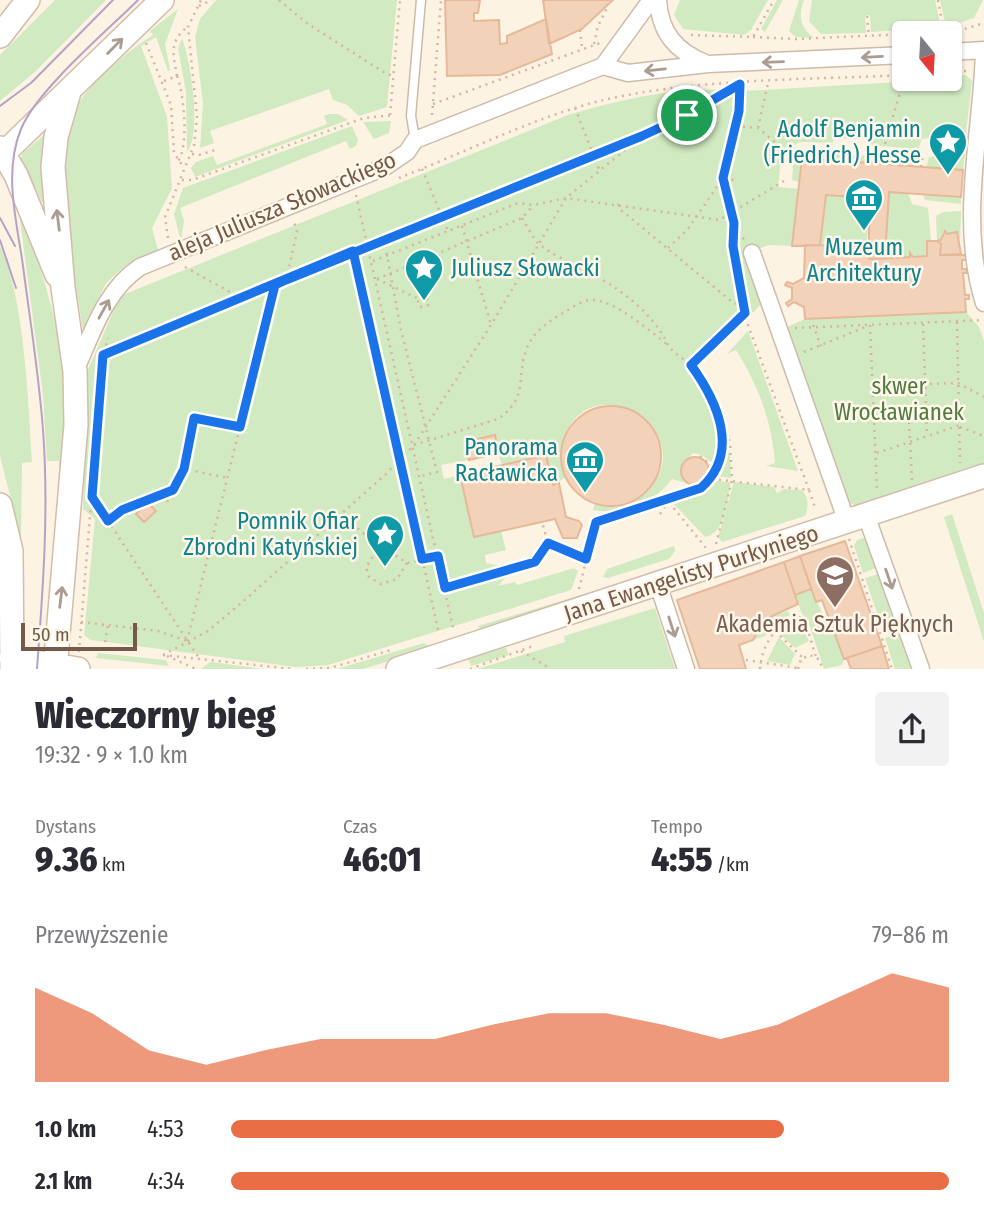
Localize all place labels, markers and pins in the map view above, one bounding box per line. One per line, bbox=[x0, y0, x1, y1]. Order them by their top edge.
pin bbox=[657, 85, 717, 145]
place label: Adolf Benjamin (Friedrich) Hesse bbox=[763, 115, 921, 169]
place icon: Adolf Benjamin (Friedrich) Hesse bbox=[927, 121, 969, 176]
museum icon: Muzeum Architektury bbox=[843, 177, 885, 232]
place label: Muzeum Architektury bbox=[807, 233, 922, 287]
place icon: Juliusz Słowacki bbox=[403, 247, 445, 302]
place label: Juliusz Słowacki bbox=[451, 254, 600, 282]
place label: Panorama Racławicka bbox=[455, 433, 558, 487]
museum icon: Panorama Racławicka bbox=[564, 439, 606, 494]
place label: Pomnik Ofiar Zbrodni Katyńskiej bbox=[183, 507, 358, 561]
place icon: Pomnik Ofiar Zbrodni Katyńskiej bbox=[364, 513, 406, 568]
school or university icon: Akademia Sztuk Pięknych bbox=[814, 554, 856, 609]
place label: Akademia Sztuk Pięknych bbox=[716, 610, 954, 638]

